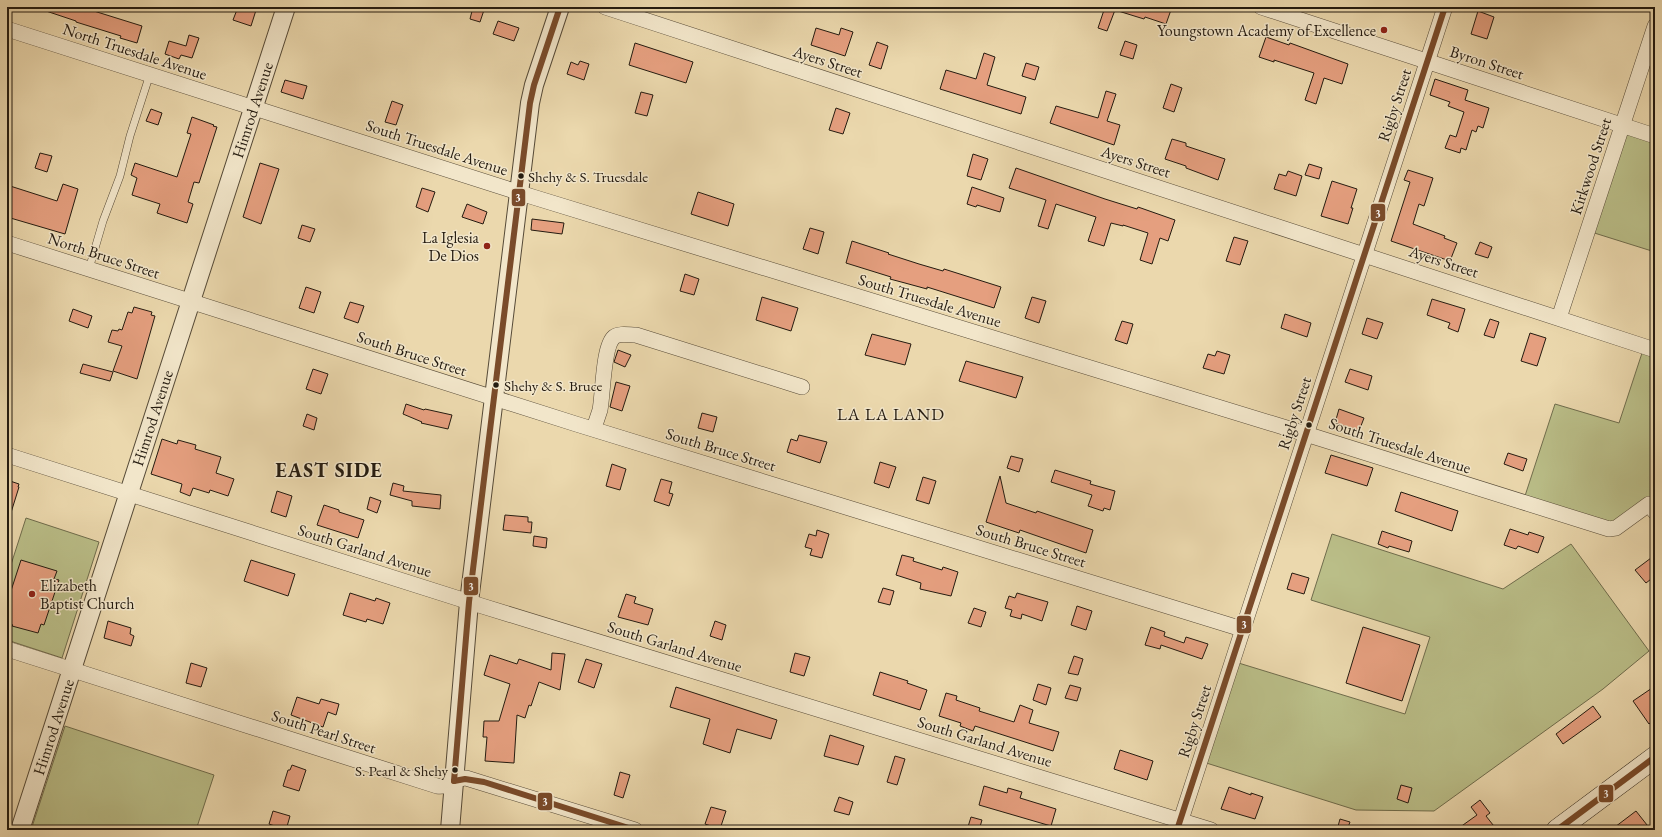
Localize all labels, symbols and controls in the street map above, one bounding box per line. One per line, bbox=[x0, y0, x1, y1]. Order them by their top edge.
street label: North Truesdale Avenue bbox=[60, 18, 210, 85]
place label: Youngstown Academy of Excellence bbox=[1157, 20, 1376, 41]
marker: Youngstown Academy of Excellence bbox=[1379, 25, 1389, 35]
street label: Ayers Street bbox=[790, 40, 865, 83]
street label: Byron Street bbox=[1447, 41, 1526, 84]
street label: Himrod Avenue bbox=[227, 59, 278, 161]
street label: Rigby Street bbox=[1373, 66, 1416, 144]
street label: South Truesdale Avenue bbox=[363, 115, 511, 180]
street label: Kirkwood Street bbox=[1565, 115, 1616, 217]
street label: Ayers Street bbox=[1098, 140, 1173, 183]
place label: Shehy & S. Truesdale bbox=[528, 167, 648, 186]
marker: Shehy & S. Truesdale bbox=[516, 171, 526, 181]
line badge: 3 bbox=[511, 188, 526, 207]
text: 3 bbox=[515, 190, 521, 204]
line badge: 3 bbox=[1370, 203, 1386, 222]
text: 3 bbox=[1375, 206, 1381, 220]
place label: La Iglesia De Dios bbox=[422, 227, 480, 266]
street label: North Bruce Street bbox=[45, 228, 162, 283]
street label: Ayers Street bbox=[1406, 240, 1481, 283]
marker: La Iglesia De Dios bbox=[482, 241, 492, 251]
street label: South Truesdale Avenue bbox=[856, 269, 1004, 332]
street label: South Bruce Street bbox=[354, 326, 469, 381]
street label: Himrod Avenue bbox=[127, 367, 178, 469]
street label: Rigby Street bbox=[1273, 374, 1316, 452]
place label: Shehy & S. Bruce bbox=[504, 376, 603, 395]
marker: Shehy & S. Bruce bbox=[491, 380, 501, 390]
district label: LA LA LAND bbox=[837, 403, 945, 425]
street label: South Truesdale Avenue bbox=[1326, 413, 1474, 478]
unlabelled marker bbox=[1304, 420, 1314, 430]
street label: South Bruce Street bbox=[663, 423, 779, 476]
district label: EAST SIDE bbox=[275, 457, 383, 483]
street label: South Garland Avenue bbox=[295, 519, 434, 582]
street label: South Bruce Street bbox=[973, 519, 1089, 572]
place label: Elizabeth Baptist Church bbox=[40, 575, 135, 614]
line badge: 3 bbox=[463, 576, 479, 596]
text: 3 bbox=[468, 579, 474, 593]
marker: Elizabeth Baptist Church bbox=[27, 589, 37, 599]
line badge: 3 bbox=[1236, 615, 1252, 634]
street label: South Garland Avenue bbox=[605, 616, 745, 677]
text: 3 bbox=[1241, 617, 1247, 631]
street label: Himrod Avenue bbox=[28, 676, 79, 778]
street label: Rigby Street bbox=[1173, 682, 1216, 760]
street label: South Pearl Street bbox=[269, 705, 379, 758]
street label: South Garland Avenue bbox=[915, 711, 1055, 772]
place label: S. Pearl & Shehy bbox=[355, 761, 448, 780]
marker: S. Pearl & Shehy bbox=[450, 765, 460, 775]
line badge: 3 bbox=[1598, 784, 1614, 803]
text: 3 bbox=[1603, 786, 1609, 800]
line badge: 3 bbox=[537, 792, 553, 811]
text: 3 bbox=[542, 794, 548, 808]

